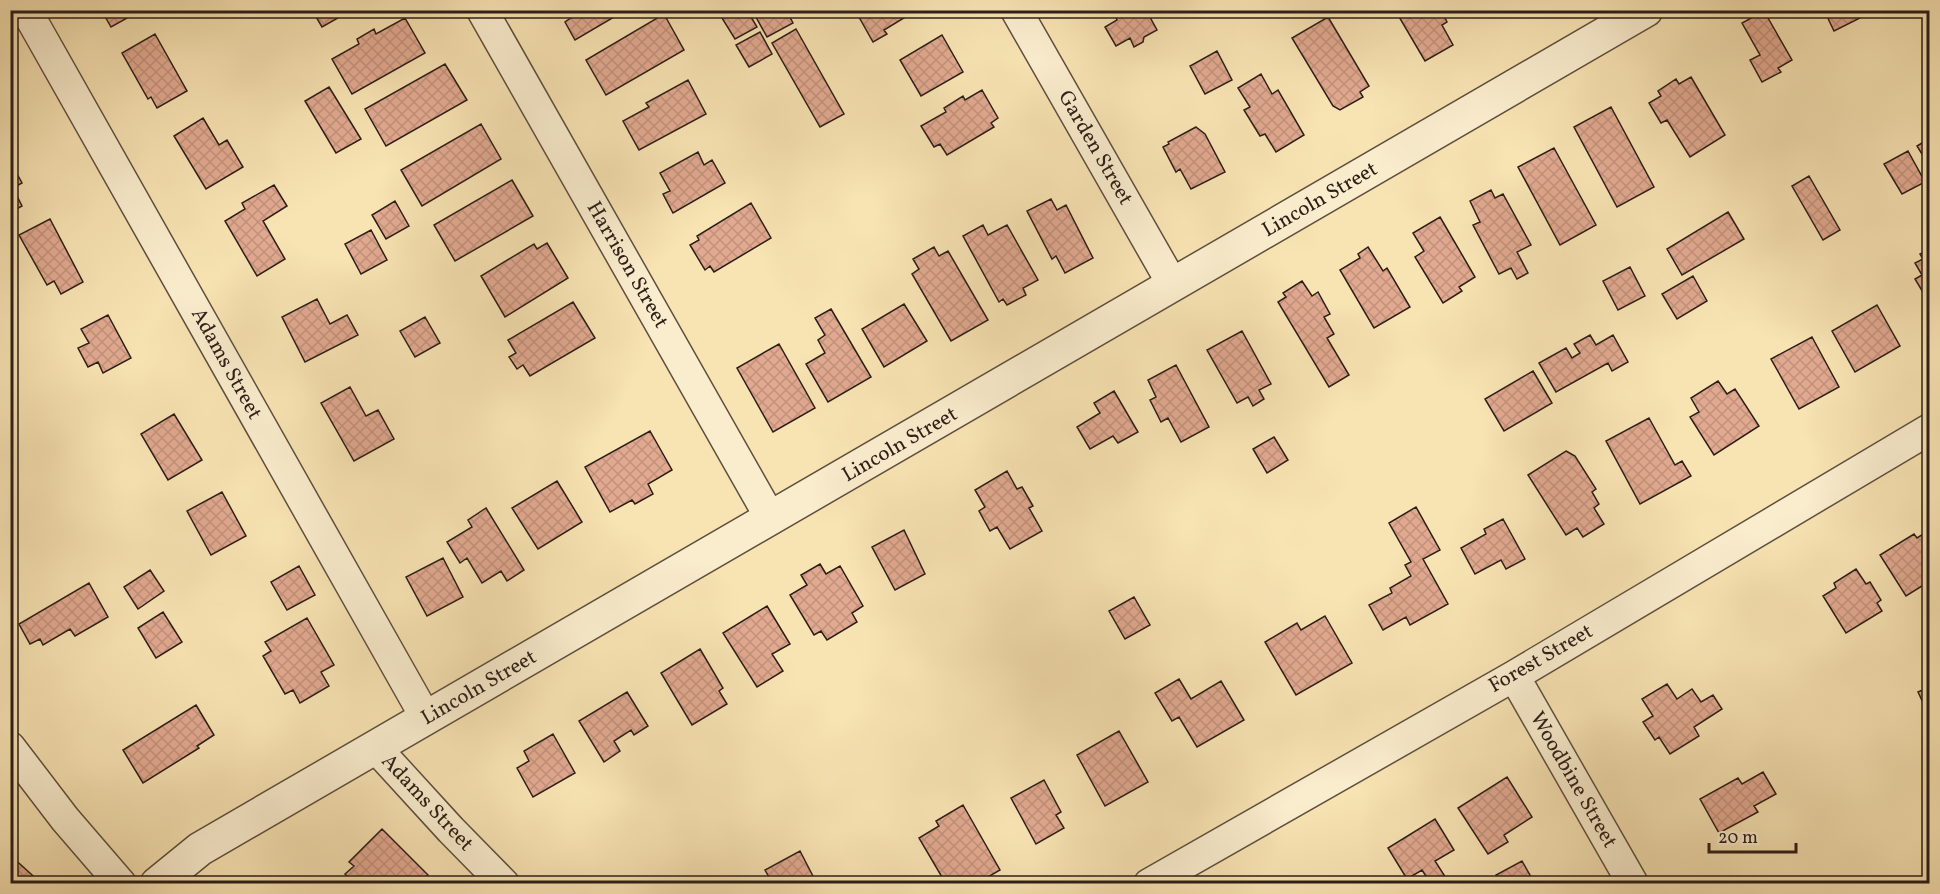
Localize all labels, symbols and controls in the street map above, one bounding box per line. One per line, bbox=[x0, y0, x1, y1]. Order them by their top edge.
street label: Garden Street bbox=[1050, 85, 1140, 211]
street label: Lincoln Street bbox=[1257, 155, 1383, 245]
street label: Harrison Street bbox=[579, 196, 675, 334]
street label: Adams Street bbox=[183, 303, 269, 425]
street label: Lincoln Street bbox=[837, 400, 963, 490]
street label: Forest Street bbox=[1483, 617, 1599, 701]
street label: Lincoln Street bbox=[416, 643, 542, 733]
street label: Woodbine Street bbox=[1522, 706, 1624, 854]
street label: Adams Street bbox=[374, 748, 480, 858]
scale bar bbox=[1709, 816, 1796, 854]
text: 20 m bbox=[1718, 826, 1758, 851]

